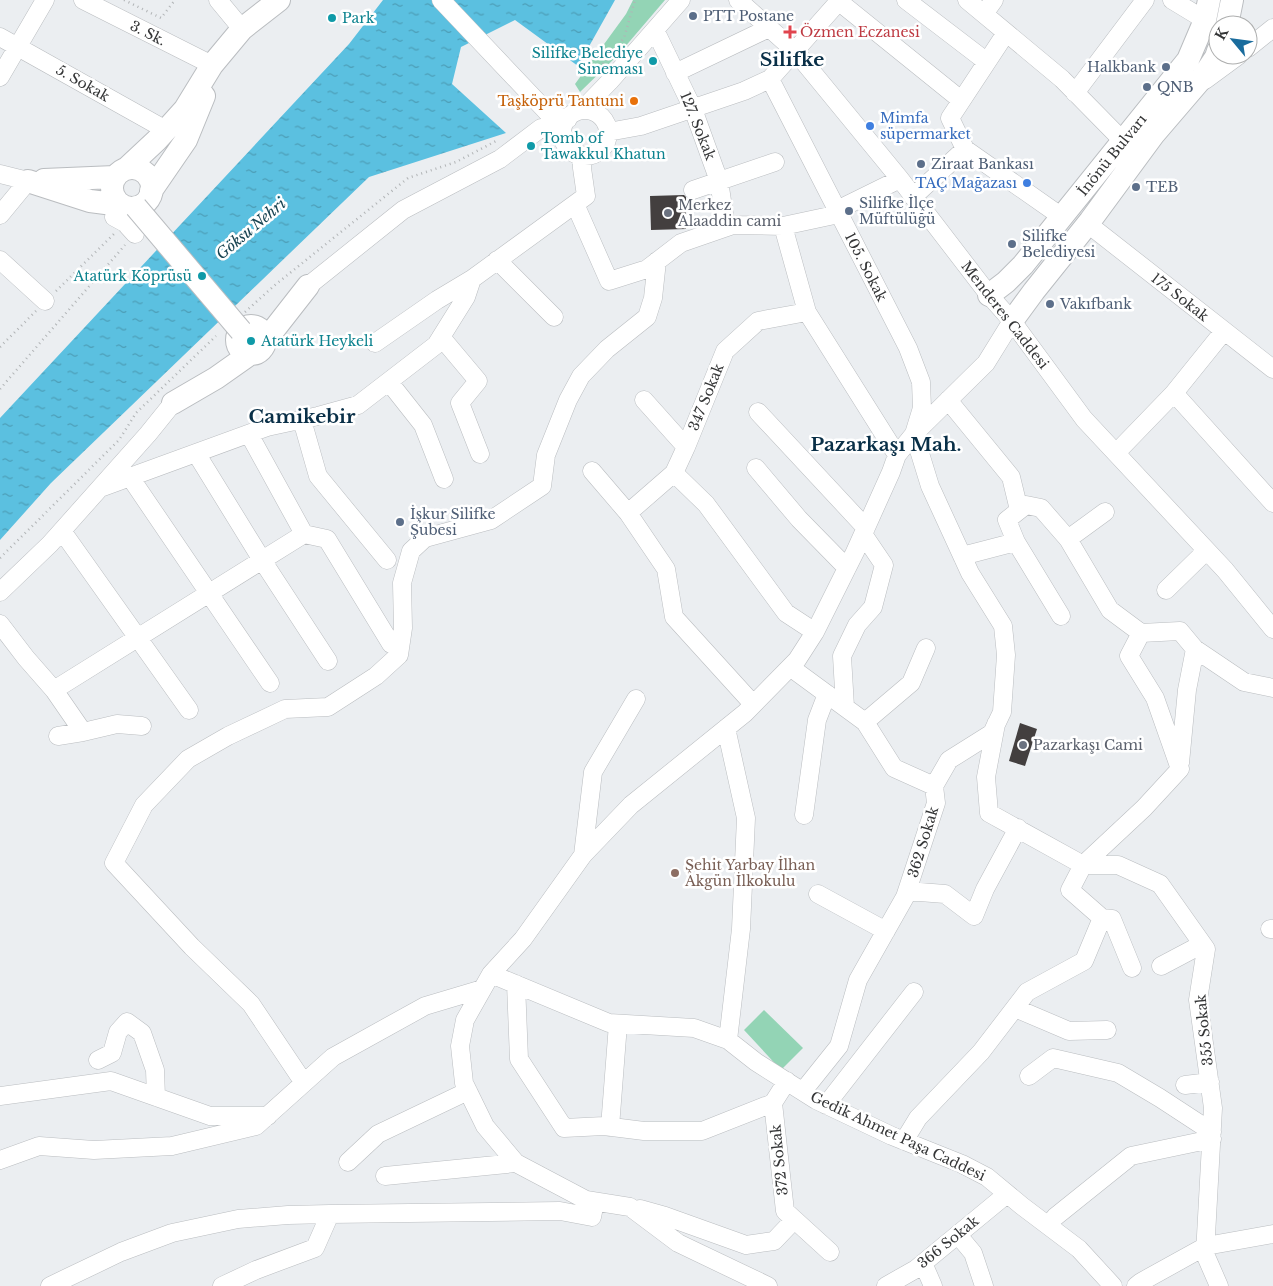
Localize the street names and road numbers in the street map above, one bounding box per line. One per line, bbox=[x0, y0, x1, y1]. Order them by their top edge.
street label: 3. Sk. bbox=[127, 16, 169, 50]
street label: 5. Sokak bbox=[53, 61, 113, 106]
street label: 127. Sokak bbox=[676, 89, 720, 163]
street label: İnönü Bulvarı bbox=[1074, 110, 1151, 199]
street label: 105. Sokak bbox=[841, 230, 891, 305]
street label: Menderes Caddesi bbox=[957, 257, 1053, 373]
street label: 175 Sokak bbox=[1148, 269, 1213, 325]
street label: 347 Sokak bbox=[684, 360, 728, 433]
street label: 362 Sokak bbox=[904, 804, 942, 880]
street label: 355 Sokak bbox=[1191, 993, 1217, 1067]
street label: Gedik Ahmet Paşa Caddesi bbox=[807, 1087, 989, 1185]
street label: 372 Sokak bbox=[766, 1123, 792, 1196]
street label: 366 Sokak bbox=[914, 1212, 983, 1272]

